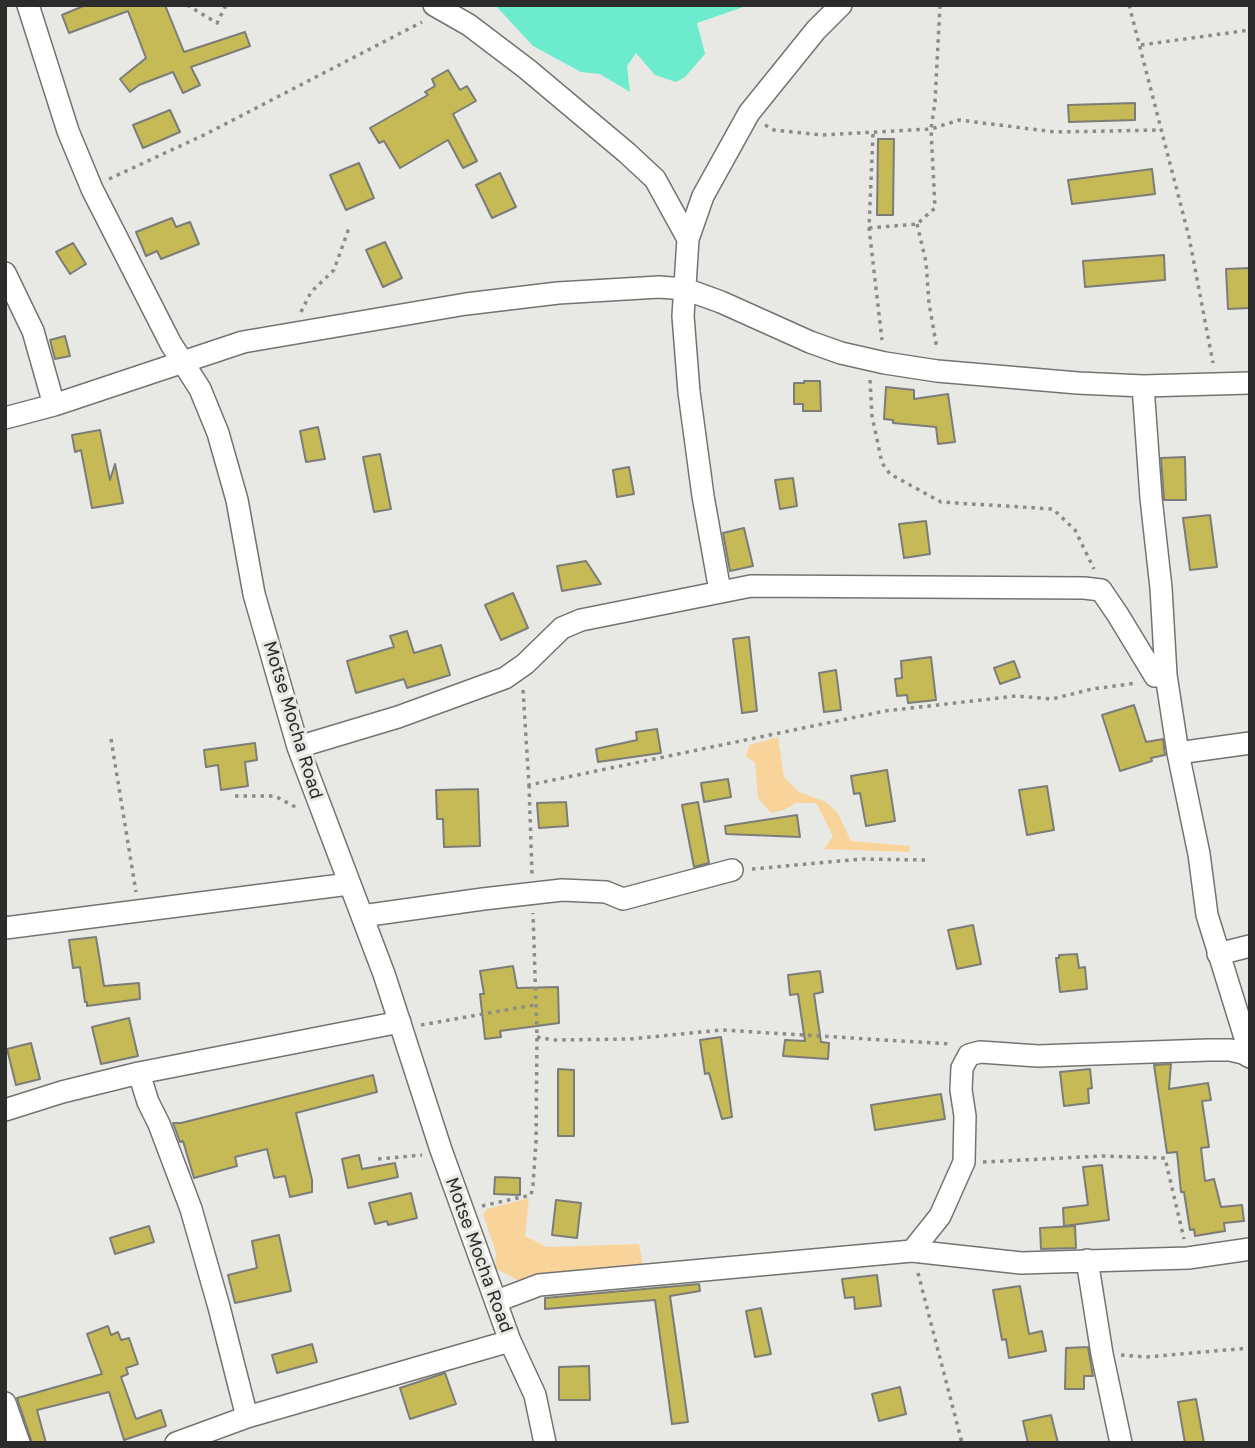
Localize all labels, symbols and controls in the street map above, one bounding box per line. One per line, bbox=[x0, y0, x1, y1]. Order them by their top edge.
street label: Motse Mocha Road bbox=[259, 638, 327, 802]
street label: Motse Mocha Road bbox=[441, 1174, 517, 1336]

